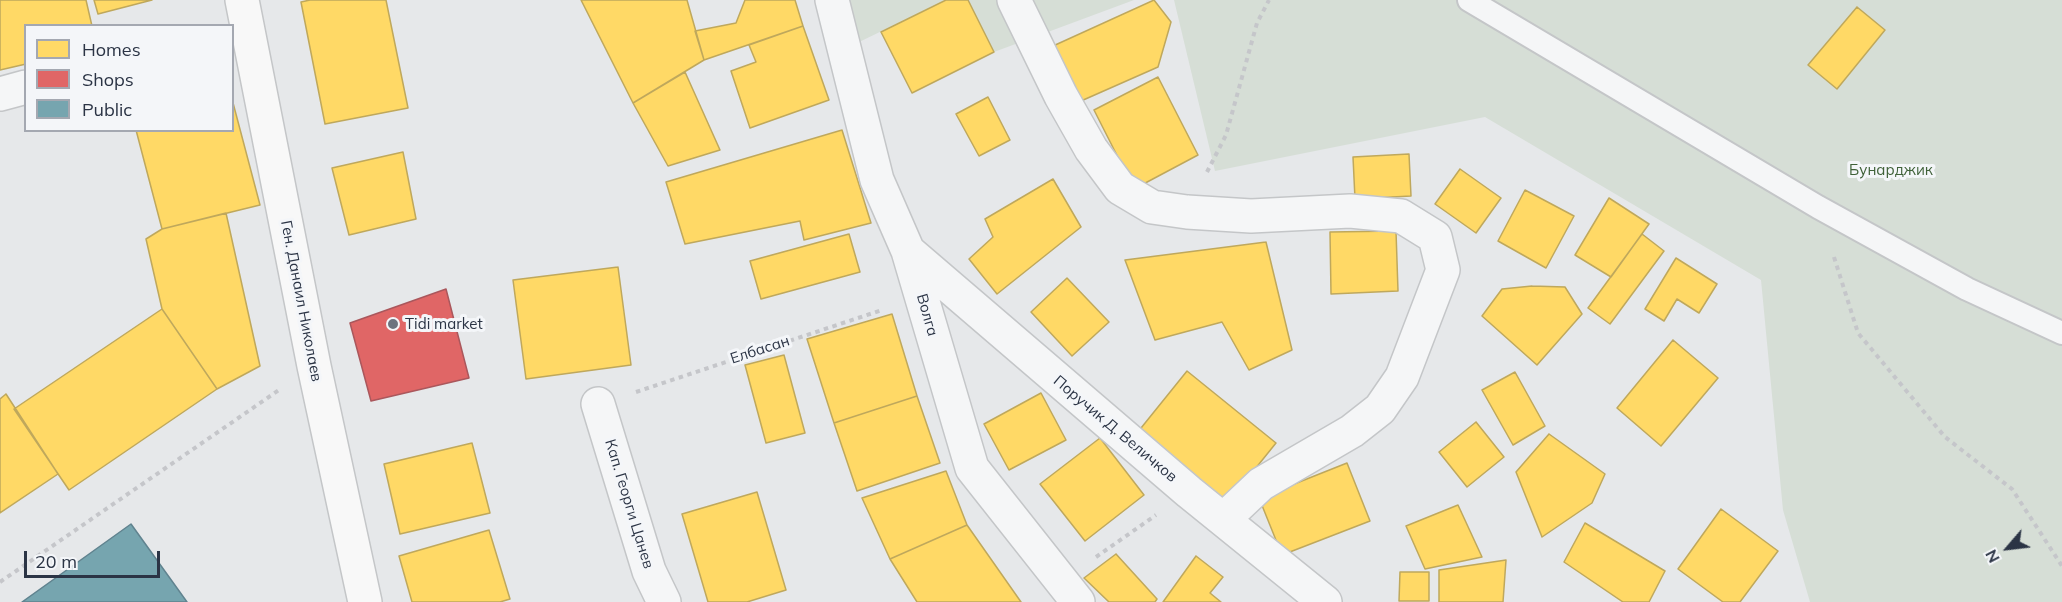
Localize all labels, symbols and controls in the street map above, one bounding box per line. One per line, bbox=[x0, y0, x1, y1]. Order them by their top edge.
legend bbox=[24, 24, 234, 132]
text: Homes bbox=[82, 38, 141, 61]
text: Shops bbox=[82, 68, 134, 91]
text: Public bbox=[82, 98, 132, 121]
park label: Бунарджик bbox=[1849, 161, 1933, 179]
street label: Ген. Данаил Николаев bbox=[277, 219, 325, 383]
street label: Волга bbox=[912, 292, 942, 338]
place label: Tidi market bbox=[405, 315, 483, 333]
marker: Tidi market bbox=[386, 317, 400, 331]
street label: Елбасан bbox=[728, 332, 792, 368]
street label: Поручик Д. Величков bbox=[1049, 372, 1181, 486]
street label: Кап. Георги Цанев bbox=[601, 437, 657, 571]
north arrow bbox=[1978, 518, 2038, 578]
scale bar bbox=[27, 539, 164, 577]
text: N bbox=[1980, 546, 2004, 566]
text: 20 m bbox=[35, 550, 77, 573]

